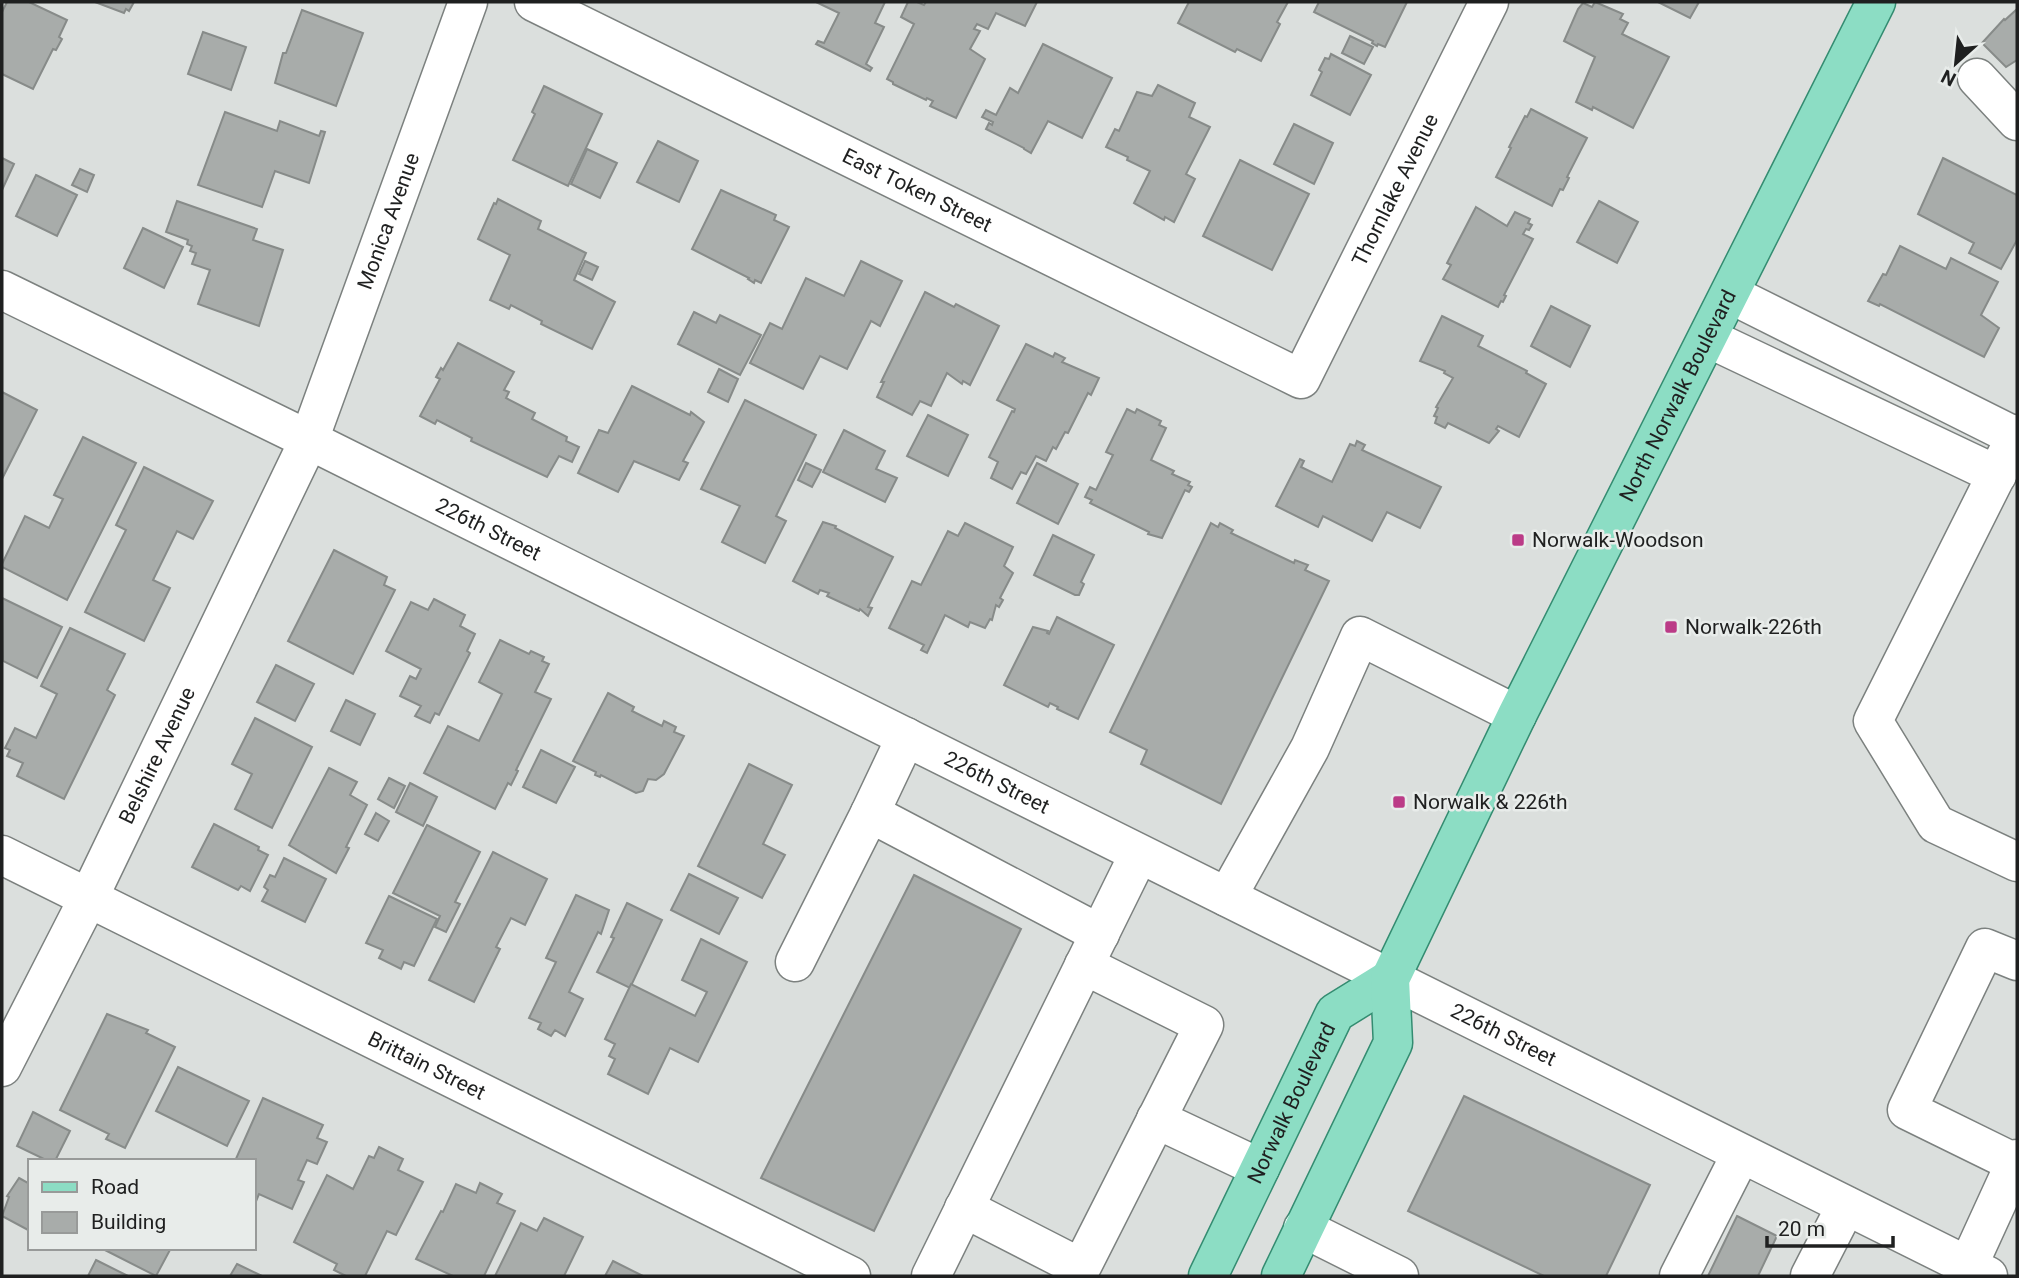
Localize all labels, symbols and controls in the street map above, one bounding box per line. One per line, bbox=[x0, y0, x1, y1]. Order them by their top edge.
north arrow bbox=[1921, 28, 1991, 98]
text: N bbox=[1937, 64, 1960, 91]
street label: Thornlake Avenue bbox=[1347, 110, 1443, 270]
street label: East Token Street bbox=[839, 144, 996, 237]
street label: Monica Avenue bbox=[353, 150, 424, 293]
street label: North Norwalk Boulevard bbox=[1614, 286, 1741, 506]
street label: 226th Street bbox=[432, 493, 545, 566]
place label: Norwalk-Woodson bbox=[1532, 528, 1704, 552]
marker: Norwalk-Woodson bbox=[1510, 532, 1526, 548]
place label: Norwalk-226th bbox=[1685, 615, 1822, 639]
marker: Norwalk-226th bbox=[1663, 619, 1679, 635]
street label: Belshire Avenue bbox=[114, 683, 200, 828]
street label: 226th Street bbox=[940, 746, 1053, 819]
place label: Norwalk & 226th bbox=[1413, 790, 1568, 814]
marker: Norwalk & 226th bbox=[1391, 794, 1407, 810]
street label: 226th Street bbox=[1447, 998, 1560, 1071]
street label: Norwalk Boulevard bbox=[1243, 1019, 1340, 1187]
street label: Brittain Street bbox=[364, 1026, 489, 1105]
legend bbox=[28, 1159, 256, 1250]
text: Road bbox=[91, 1175, 139, 1199]
scale bar bbox=[1767, 1204, 1893, 1248]
text: Building bbox=[91, 1210, 166, 1234]
text: 20 m bbox=[1778, 1217, 1825, 1241]

